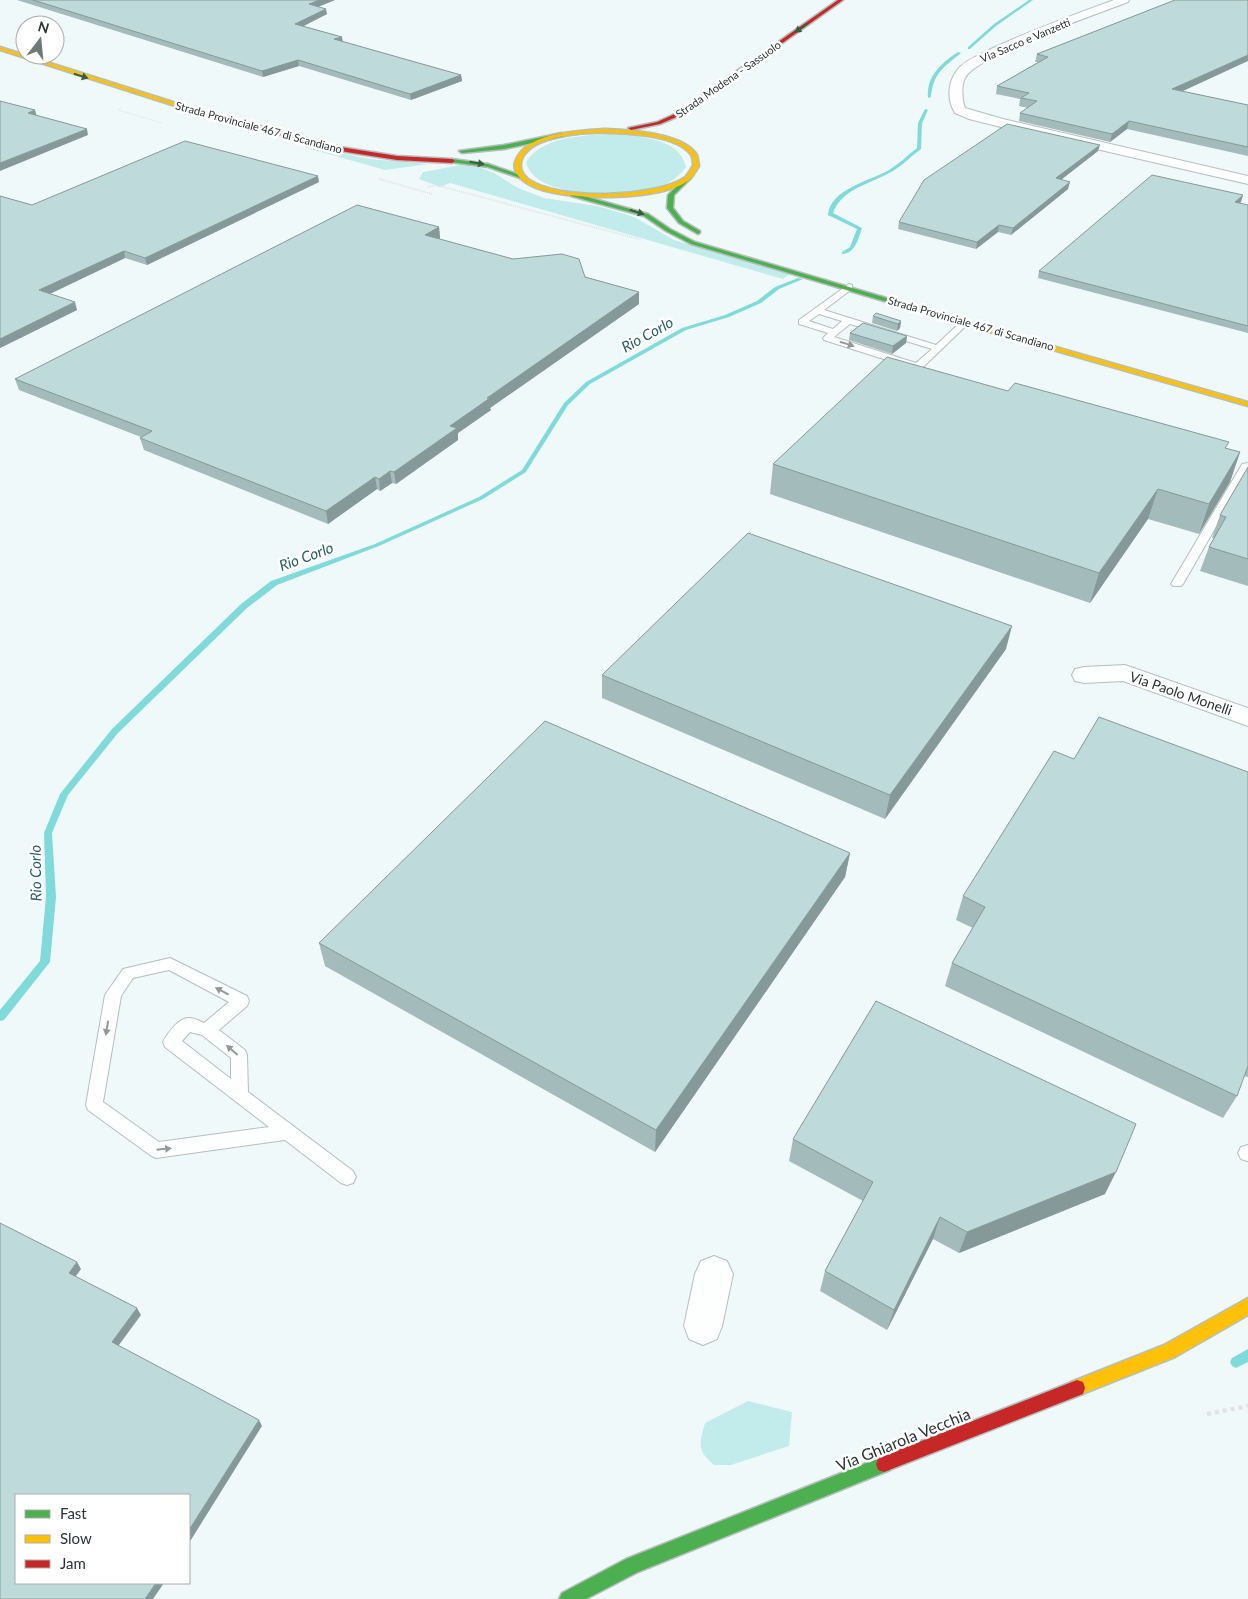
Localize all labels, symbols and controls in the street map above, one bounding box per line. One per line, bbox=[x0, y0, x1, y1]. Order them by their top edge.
north arrow bbox=[15, 15, 65, 65]
street label: Via Sacco e Vanzetti bbox=[978, 15, 1072, 65]
text: N bbox=[36, 17, 51, 37]
one-way arrow bbox=[794, 23, 808, 33]
street label: Strada Modena - Sassuolo bbox=[673, 38, 783, 120]
one-way arrow bbox=[74, 72, 89, 80]
street label: Strada Provinciale 467 di Scandiano bbox=[174, 98, 344, 156]
one-way arrow bbox=[470, 159, 486, 167]
one-way arrow bbox=[629, 209, 644, 217]
street label: Strada Provinciale 467 di Scandiano bbox=[887, 293, 1055, 353]
water label: Rio Corlo bbox=[618, 312, 676, 356]
one-way arrow bbox=[840, 341, 855, 349]
water label: Rio Corlo bbox=[276, 538, 336, 574]
street label: Via Paolo Monelli bbox=[1128, 668, 1234, 718]
water label: Rio Corlo bbox=[26, 844, 44, 901]
one-way arrow bbox=[215, 987, 230, 995]
one-way arrow bbox=[103, 1020, 111, 1036]
one-way arrow bbox=[226, 1045, 239, 1056]
one-way arrow bbox=[156, 1145, 172, 1153]
street label: Via Ghiarola Vecchia bbox=[833, 1403, 973, 1475]
legend bbox=[15, 1494, 190, 1584]
text: Fast bbox=[60, 1504, 87, 1522]
text: Slow bbox=[60, 1529, 92, 1547]
text: Jam bbox=[60, 1554, 86, 1572]

